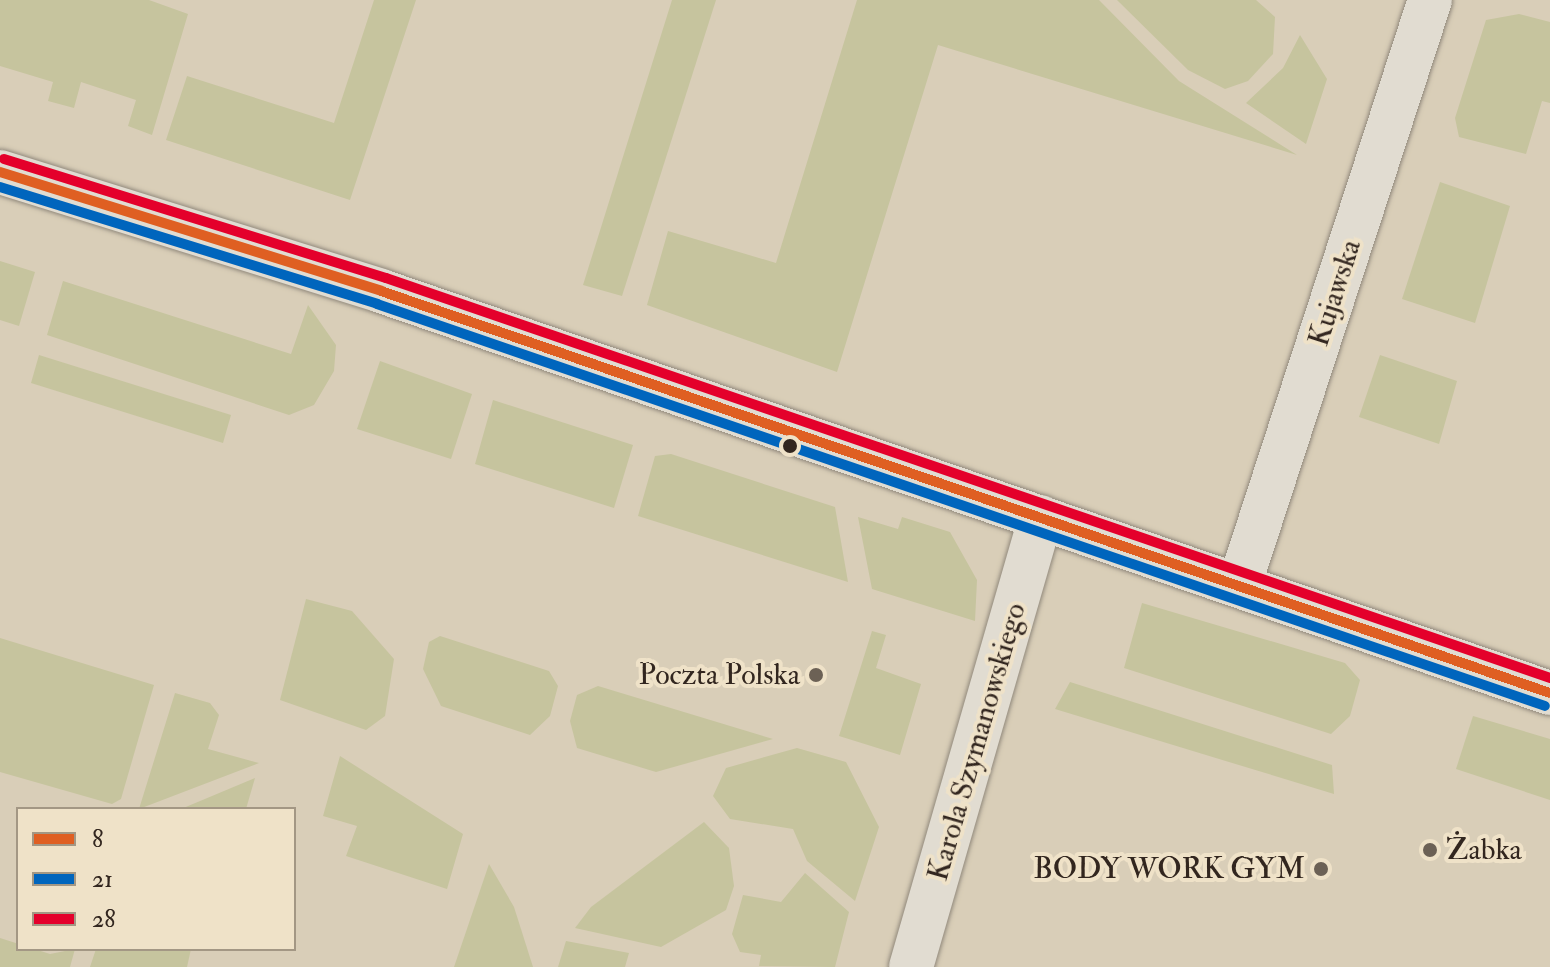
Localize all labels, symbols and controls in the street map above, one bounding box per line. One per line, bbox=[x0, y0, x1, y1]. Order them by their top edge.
street label: Kujawska bbox=[1301, 235, 1369, 351]
unlabelled marker bbox=[782, 438, 798, 454]
street label: Karola Szymanowskiego bbox=[920, 599, 1034, 885]
place label: Poczta Polska bbox=[638, 657, 800, 693]
marker: Poczta Polska bbox=[807, 666, 825, 684]
legend bbox=[16, 807, 296, 951]
text: 8 bbox=[92, 824, 103, 855]
place label: Żabka bbox=[1446, 832, 1522, 868]
marker: Żabka bbox=[1421, 841, 1439, 859]
place label: BODY WORK GYM bbox=[1033, 851, 1305, 887]
marker: BODY WORK GYM bbox=[1312, 860, 1330, 878]
text: 21 bbox=[92, 864, 113, 895]
text: 28 bbox=[92, 904, 115, 935]

